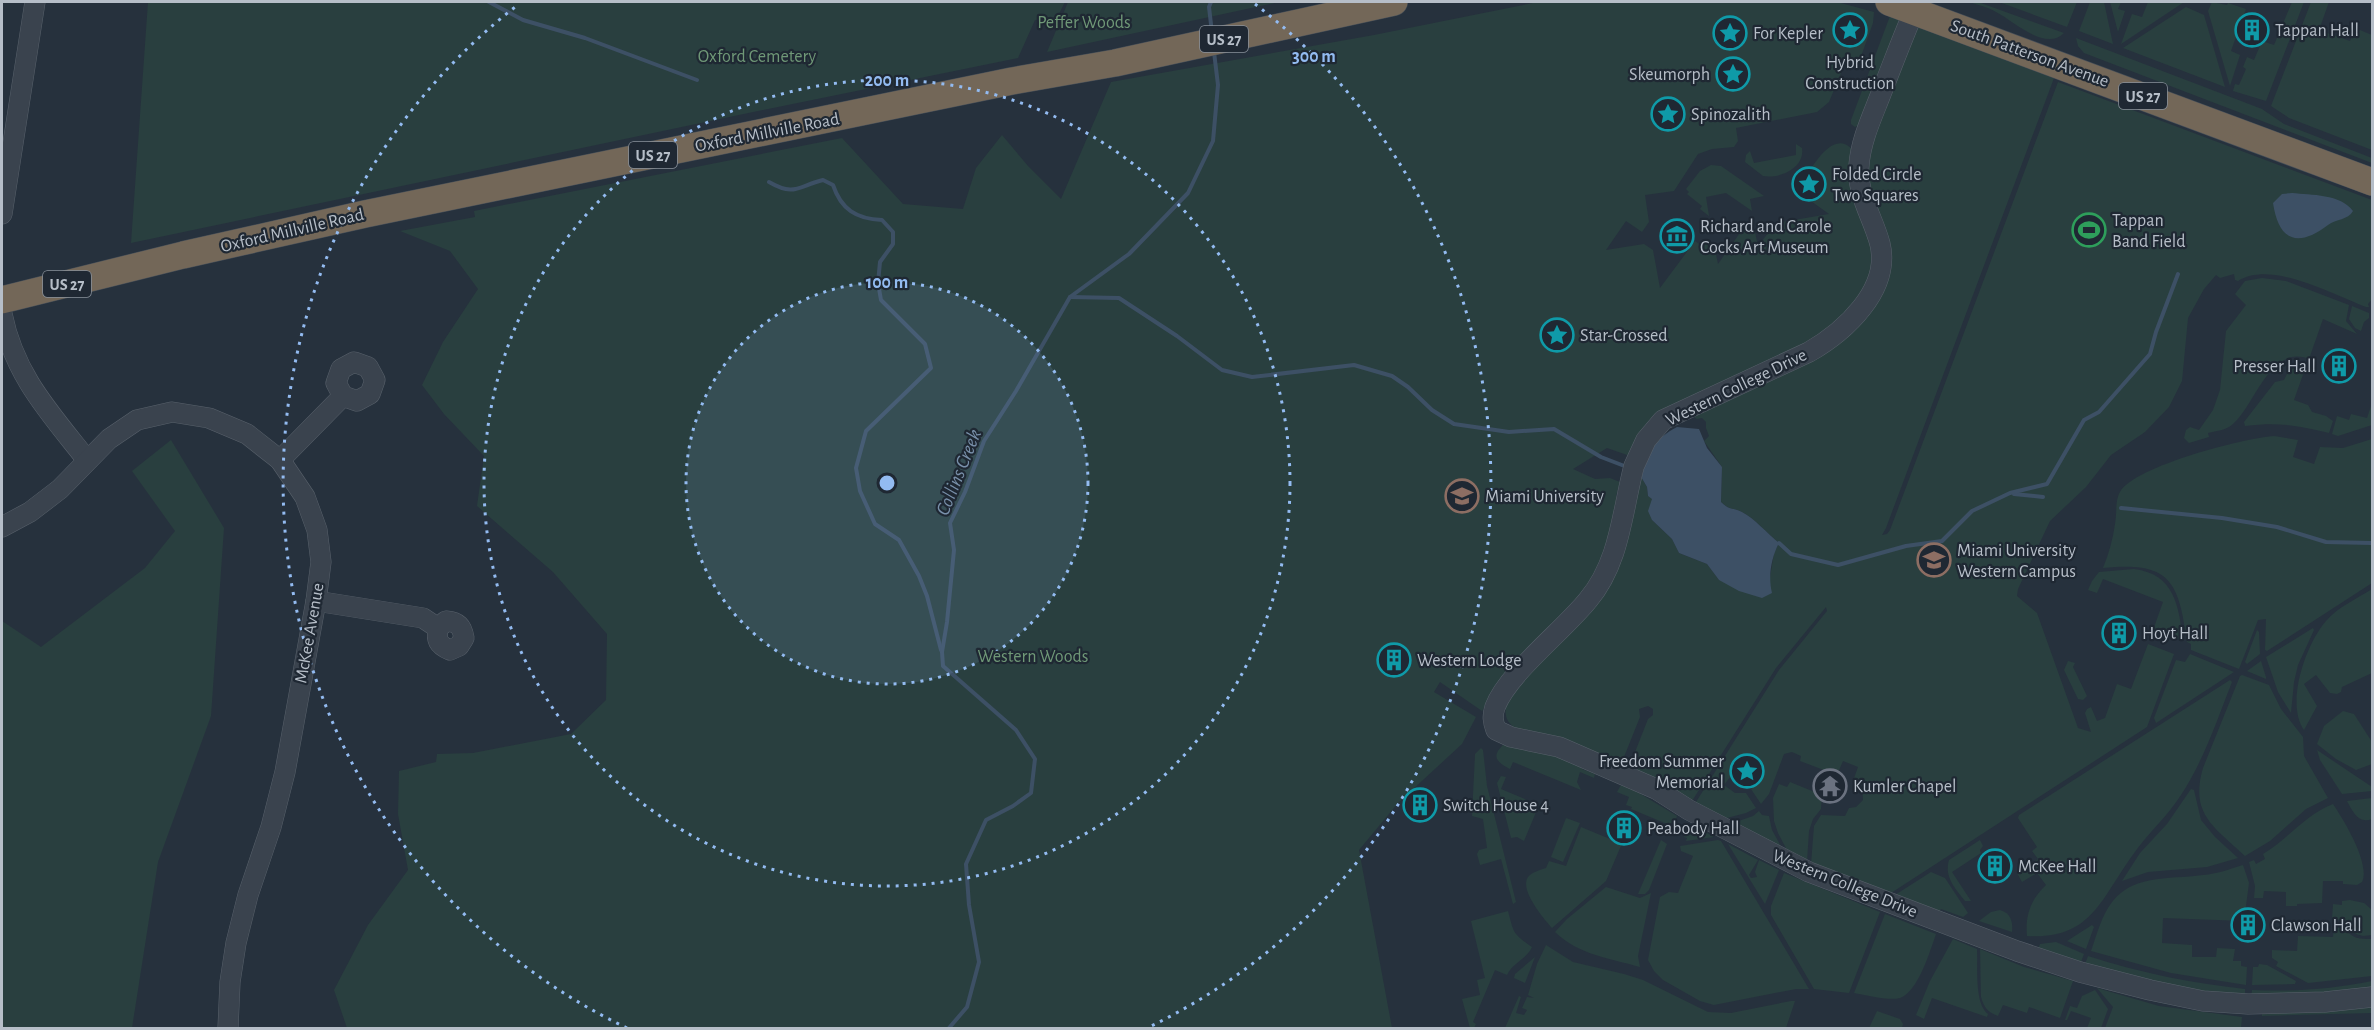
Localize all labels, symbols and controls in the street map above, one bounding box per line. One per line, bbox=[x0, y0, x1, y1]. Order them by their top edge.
place icon: Hybrid Construction bbox=[1832, 12, 1868, 48]
building icon: Tappan Hall bbox=[2234, 12, 2270, 48]
park label: Peffer Woods bbox=[1037, 14, 1131, 32]
place icon: For Kepler bbox=[1712, 15, 1748, 51]
street label: South Patterson Avenue bbox=[1948, 17, 2111, 91]
place label: Tappan Hall bbox=[2275, 22, 2359, 40]
place label: For Kepler bbox=[1753, 25, 1823, 43]
road number: US 27 bbox=[1200, 26, 1248, 52]
park label: Oxford Cemetery bbox=[698, 48, 817, 66]
text: 300 m bbox=[1292, 48, 1336, 66]
place label: Hybrid Construction bbox=[1805, 54, 1895, 93]
place icon: Skeumorph bbox=[1715, 56, 1751, 92]
place label: Skeumorph bbox=[1629, 66, 1710, 84]
text: 200 m bbox=[865, 72, 909, 90]
road number: US 27 bbox=[2119, 83, 2167, 109]
place icon: Spinozalith bbox=[1650, 96, 1686, 132]
place label: Spinozalith bbox=[1691, 106, 1771, 124]
street label: Oxford Millville Road bbox=[694, 110, 841, 156]
road number: US 27 bbox=[629, 142, 677, 168]
place icon: Folded Circle Two Squares bbox=[1791, 166, 1827, 202]
place label: Folded Circle Two Squares bbox=[1832, 166, 1922, 205]
street label: Oxford Millville Road bbox=[219, 206, 366, 256]
sports icon: Tappan Band Field bbox=[2071, 212, 2107, 248]
place label: Tappan Band Field bbox=[2112, 212, 2186, 251]
museum icon: Richard and Carole Cocks Art Museum bbox=[1659, 218, 1695, 254]
place label: Richard and Carole Cocks Art Museum bbox=[1700, 218, 1831, 257]
road number: US 27 bbox=[43, 271, 91, 297]
text: 100 m bbox=[866, 274, 908, 292]
place icon: Star-Crossed bbox=[1539, 317, 1575, 353]
place label: Star-Crossed bbox=[1580, 327, 1668, 345]
street label: Western College Drive bbox=[1663, 346, 1810, 430]
building icon: Presser Hall bbox=[2321, 348, 2357, 384]
place label: Presser Hall bbox=[2233, 358, 2316, 376]
water label: Collins Creek bbox=[933, 426, 985, 518]
centre of rings bbox=[877, 473, 897, 493]
school or university icon: Miami University bbox=[1444, 478, 1480, 514]
place label: Miami University bbox=[1485, 488, 1604, 506]
school or university icon: Miami University Western Campus bbox=[1916, 542, 1952, 578]
place label: Miami University Western Campus bbox=[1957, 542, 2076, 581]
street label: McKee Avenue bbox=[292, 582, 328, 685]
building icon: Hoyt Hall bbox=[2101, 615, 2137, 651]
place label: Hoyt Hall bbox=[2142, 625, 2208, 643]
building icon: Western Lodge bbox=[1376, 642, 1412, 678]
park label: Western Woods bbox=[977, 648, 1089, 666]
place label: Western Lodge bbox=[1417, 652, 1522, 670]
place label: Freedom Summer Memorial bbox=[1599, 753, 1724, 792]
place icon: Freedom Summer Memorial bbox=[1729, 753, 1765, 789]
temple icon: Kumler Chapel bbox=[1812, 768, 1848, 804]
place label: Kumler Chapel bbox=[1853, 778, 1956, 796]
building icon: Switch House 4 bbox=[1402, 787, 1438, 823]
place label: Switch House 4 bbox=[1443, 797, 1549, 815]
building icon: Peabody Hall bbox=[1606, 810, 1642, 846]
place label: Peabody Hall bbox=[1647, 820, 1739, 838]
street label: Western College Drive bbox=[1770, 847, 1920, 921]
building icon: McKee Hall bbox=[1977, 848, 2013, 884]
place label: McKee Hall bbox=[2018, 858, 2096, 876]
building icon: Clawson Hall bbox=[2230, 907, 2266, 943]
place label: Clawson Hall bbox=[2271, 917, 2362, 935]

